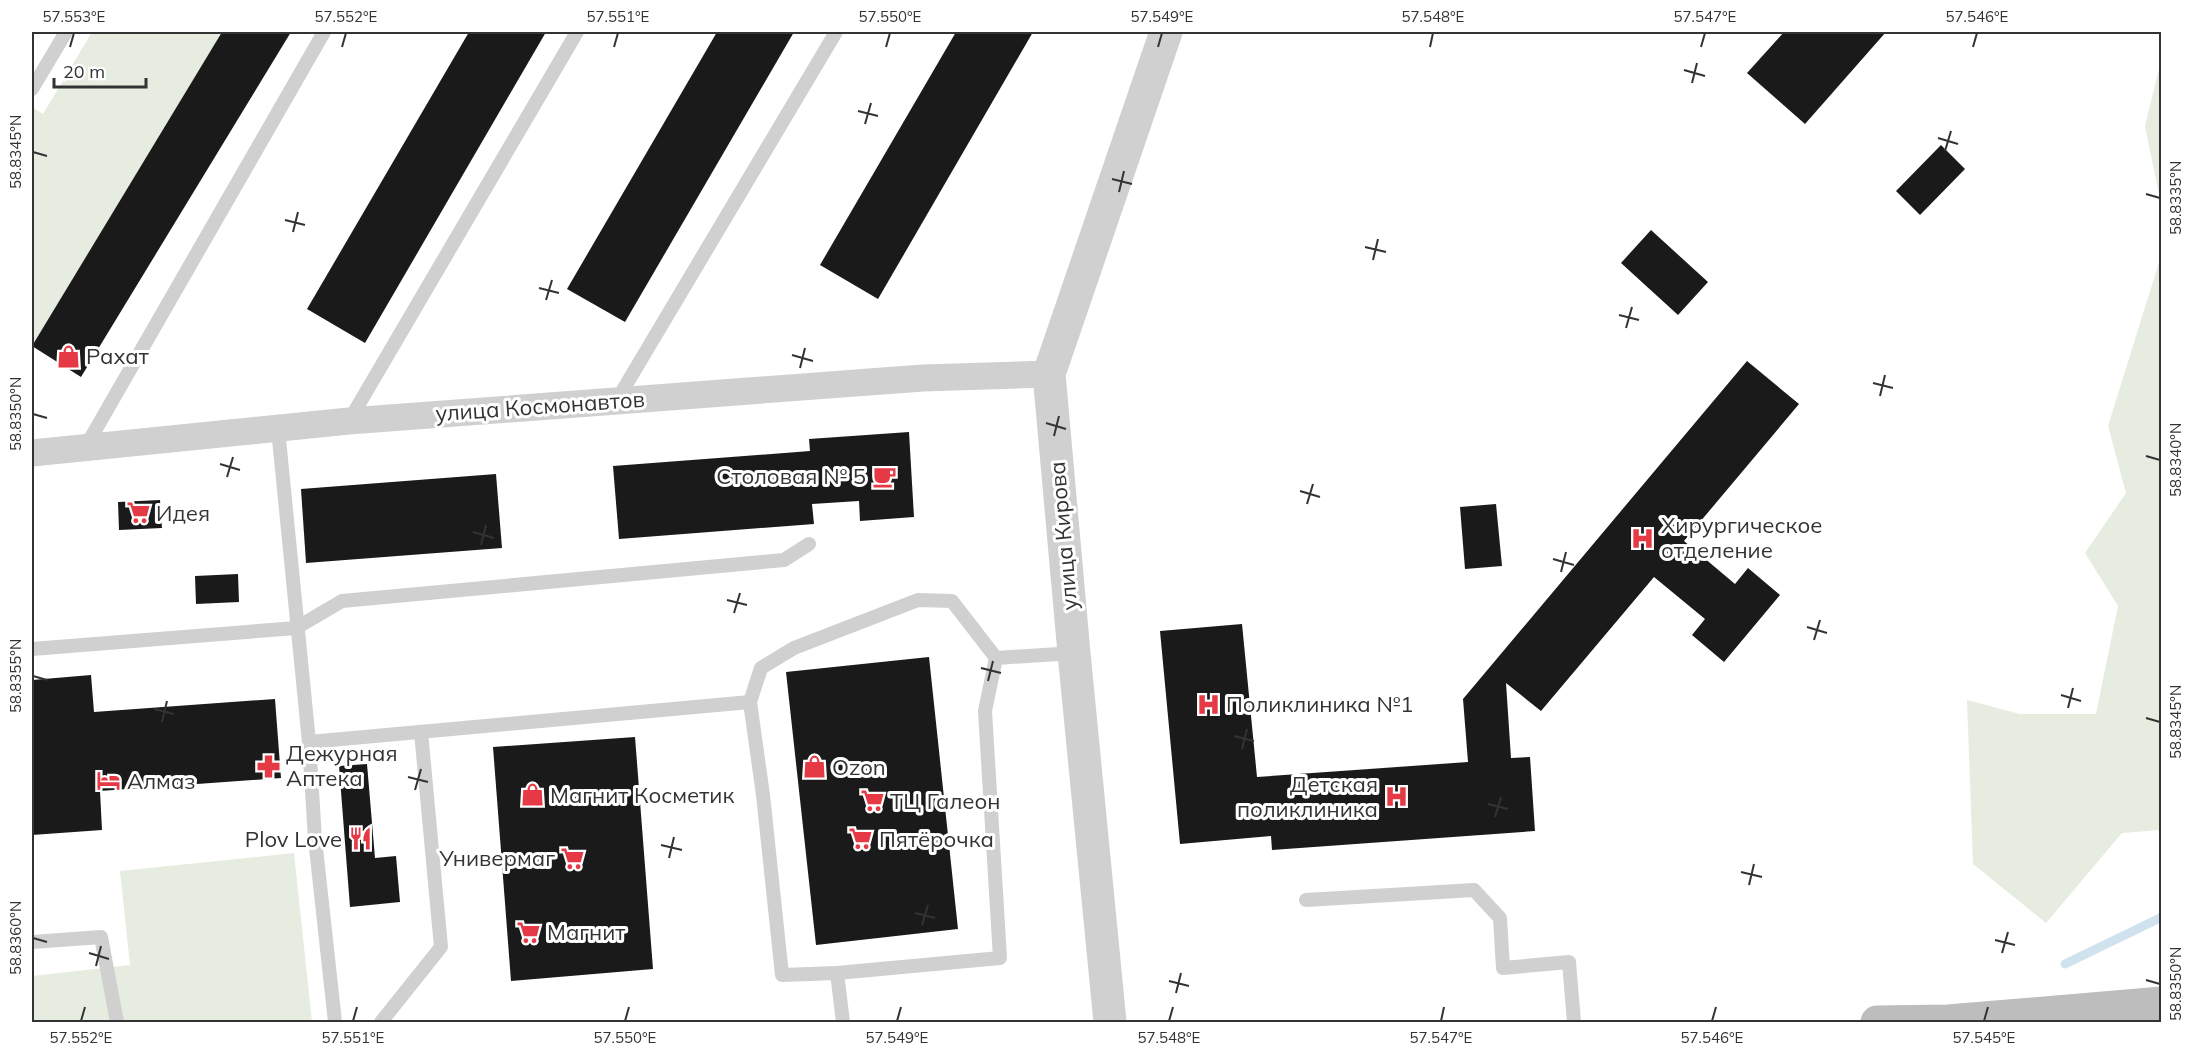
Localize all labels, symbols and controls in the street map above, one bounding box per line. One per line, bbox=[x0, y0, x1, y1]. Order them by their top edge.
text: 57.553°E bbox=[43, 7, 106, 26]
text: 57.552°E bbox=[315, 7, 378, 26]
text: 57.551°E bbox=[587, 7, 650, 26]
text: 57.550°E bbox=[859, 7, 922, 26]
text: 57.549°E bbox=[1131, 7, 1194, 26]
text: 57.548°E bbox=[1402, 7, 1465, 26]
text: 57.547°E bbox=[1674, 7, 1737, 26]
text: 57.546°E bbox=[1946, 7, 2009, 26]
scale bar bbox=[54, 51, 146, 89]
text: 20 m bbox=[63, 60, 105, 83]
text: 58.8345°N bbox=[6, 115, 25, 189]
text: 58.8335°N bbox=[2166, 161, 2185, 235]
place label: Рахат bbox=[86, 342, 149, 370]
shop icon: Рахат bbox=[55, 343, 81, 369]
text: 58.8350°N bbox=[6, 377, 25, 451]
street label: улица Космонавтов bbox=[434, 385, 646, 427]
text: 58.8340°N bbox=[2166, 423, 2185, 497]
street label: улица Кирова bbox=[1043, 460, 1083, 612]
place label: Столовая № 5 bbox=[716, 462, 866, 490]
cafe icon: Столовая № 5 bbox=[871, 463, 897, 489]
place label: Идея bbox=[156, 499, 210, 527]
supermarket icon: Идея bbox=[125, 500, 151, 526]
place label: Хирургическое отделение bbox=[1661, 511, 1822, 564]
hospital icon: Хирургическое отделение bbox=[1630, 525, 1656, 551]
text: 58.8355°N bbox=[6, 639, 25, 713]
text: 58.8345°N bbox=[2166, 685, 2185, 759]
place label: Поликлиника №1 bbox=[1226, 690, 1414, 718]
hospital icon: Поликлиника №1 bbox=[1195, 691, 1221, 717]
place label: Дежурная Аптека bbox=[286, 739, 398, 792]
pharmacy icon: Дежурная Аптека bbox=[255, 753, 281, 779]
place label: Ozon bbox=[832, 753, 886, 781]
shop icon: Ozon bbox=[801, 754, 827, 780]
place label: Алмаз bbox=[127, 767, 196, 795]
hotel icon: Алмаз bbox=[96, 768, 122, 794]
place label: Детская поликлиника bbox=[1237, 770, 1378, 823]
place label: Магнит Косметик bbox=[550, 781, 734, 809]
shop icon: Магнит Косметик bbox=[519, 782, 545, 808]
hospital icon: Детская поликлиника bbox=[1383, 784, 1409, 810]
place label: ТЦ Галеон bbox=[890, 787, 1000, 815]
supermarket icon: ТЦ Галеон bbox=[859, 788, 885, 814]
place label: Plov Love bbox=[245, 825, 342, 853]
place label: Пятёрочка bbox=[879, 825, 994, 853]
restaurant icon: Plov Love bbox=[347, 826, 373, 852]
supermarket icon: Пятёрочка bbox=[848, 826, 874, 852]
place label: Универмаг bbox=[438, 844, 555, 872]
supermarket icon: Универмаг bbox=[560, 845, 586, 871]
text: 58.8360°N bbox=[6, 901, 25, 975]
place label: Магнит bbox=[547, 918, 625, 946]
supermarket icon: Магнит bbox=[516, 919, 542, 945]
text: 58.8350°N bbox=[2166, 947, 2185, 1021]
text: 57.552°E bbox=[50, 1028, 113, 1047]
text: 57.551°E bbox=[322, 1028, 385, 1047]
text: 57.550°E bbox=[594, 1028, 657, 1047]
text: 57.549°E bbox=[866, 1028, 929, 1047]
text: 57.548°E bbox=[1138, 1028, 1201, 1047]
text: 57.547°E bbox=[1410, 1028, 1473, 1047]
text: 57.546°E bbox=[1681, 1028, 1744, 1047]
text: 57.545°E bbox=[1953, 1028, 2016, 1047]

